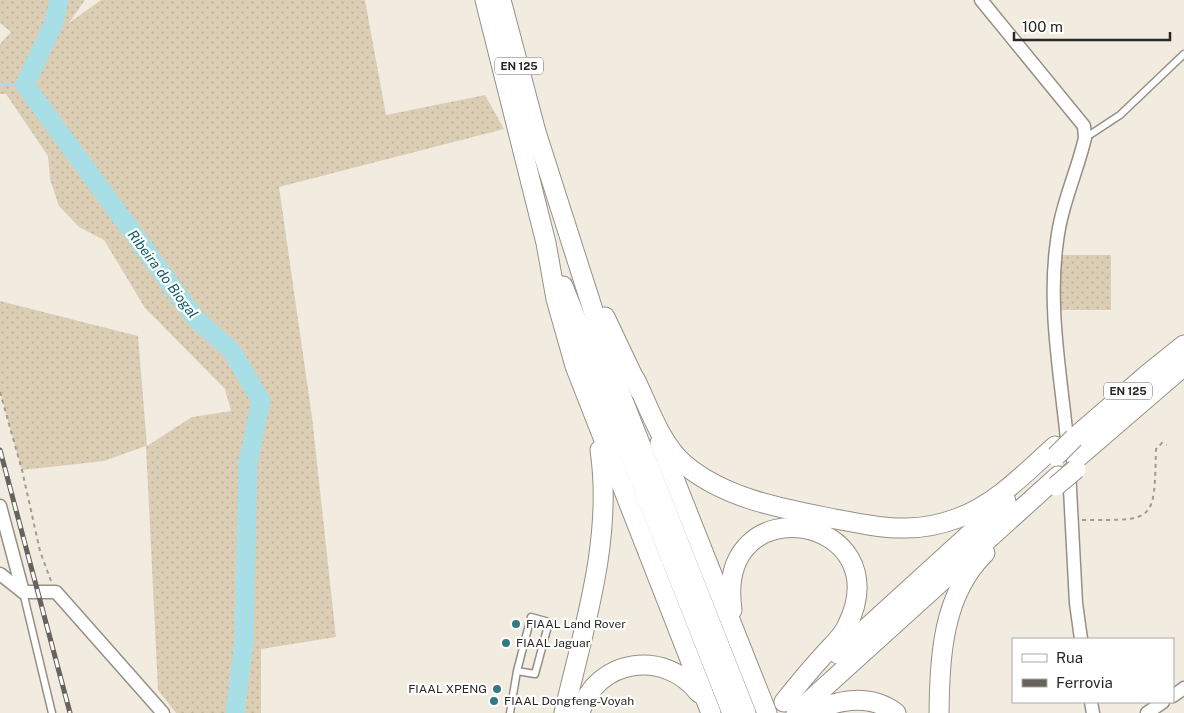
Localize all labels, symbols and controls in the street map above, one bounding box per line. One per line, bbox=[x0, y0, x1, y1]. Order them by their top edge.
scale bar bbox=[1014, 10, 1170, 42]
text: 100 m bbox=[1022, 18, 1063, 35]
road number: EN 125 bbox=[495, 58, 543, 74]
water label: Ribeira do Biogal bbox=[125, 227, 201, 321]
road number: EN 125 bbox=[1104, 382, 1152, 400]
place label: FIAAL Land Rover bbox=[526, 617, 626, 631]
marker: FIAAL Land Rover bbox=[510, 618, 522, 630]
place label: FIAAL Jaguar bbox=[516, 636, 591, 650]
marker: FIAAL Jaguar bbox=[500, 637, 512, 649]
legend bbox=[1012, 638, 1174, 703]
text: Rua bbox=[1056, 649, 1083, 666]
text: Ferrovia bbox=[1056, 674, 1113, 691]
place label: FIAAL XPENG bbox=[408, 682, 487, 696]
marker: FIAAL XPENG bbox=[491, 683, 503, 695]
place label: FIAAL Dongfeng-Voyah bbox=[504, 694, 634, 708]
marker: FIAAL Dongfeng-Voyah bbox=[488, 695, 500, 707]

